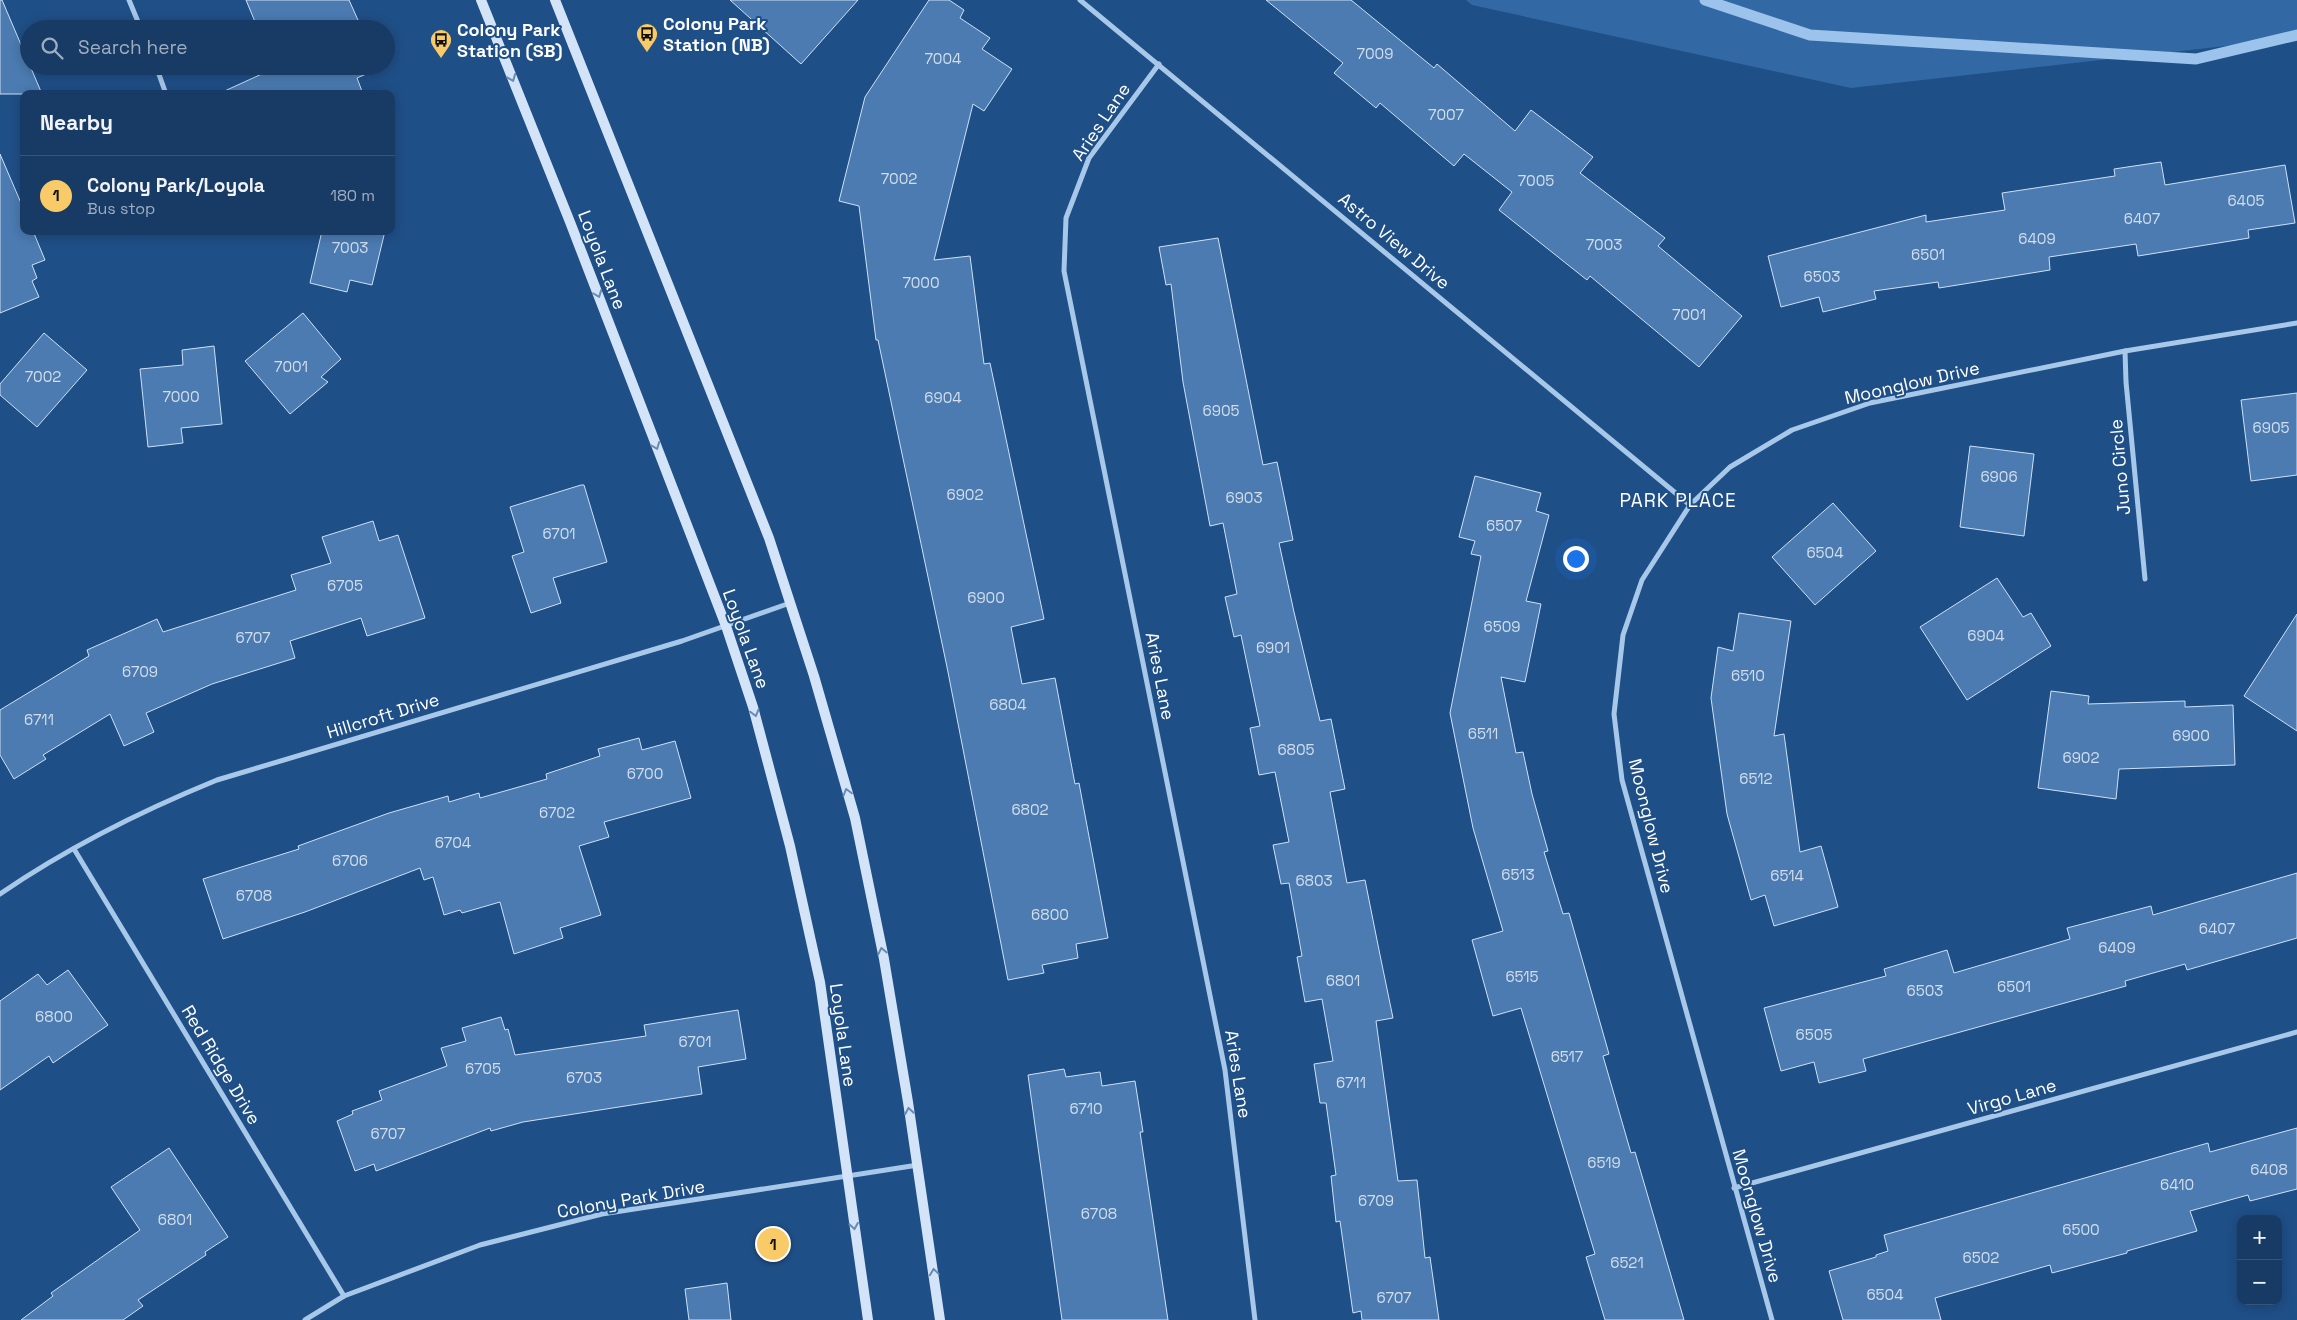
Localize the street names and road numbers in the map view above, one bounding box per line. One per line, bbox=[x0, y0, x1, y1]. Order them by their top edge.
street label: Aries Lane bbox=[1066, 78, 1135, 165]
street label: Astro View Drive bbox=[1334, 187, 1455, 294]
street label: Loyola Lane bbox=[573, 207, 632, 313]
street label: Moonglow Drive bbox=[1842, 356, 1982, 409]
street label: Juno Circle bbox=[2104, 418, 2135, 516]
street label: Loyola Lane bbox=[718, 586, 775, 692]
street label: Aries Lane bbox=[1141, 630, 1180, 722]
street label: Hillcroft Drive bbox=[324, 687, 442, 744]
street label: Moonglow Drive bbox=[1624, 756, 1679, 896]
street label: Loyola Lane bbox=[825, 982, 862, 1088]
street label: Red Ridge Drive bbox=[177, 1001, 266, 1129]
street label: Aries Lane bbox=[1220, 1028, 1257, 1120]
street label: Virgo Lane bbox=[1965, 1073, 2059, 1120]
street label: Moonglow Drive bbox=[1727, 1146, 1788, 1285]
street label: Colony Park Drive bbox=[555, 1174, 707, 1223]

